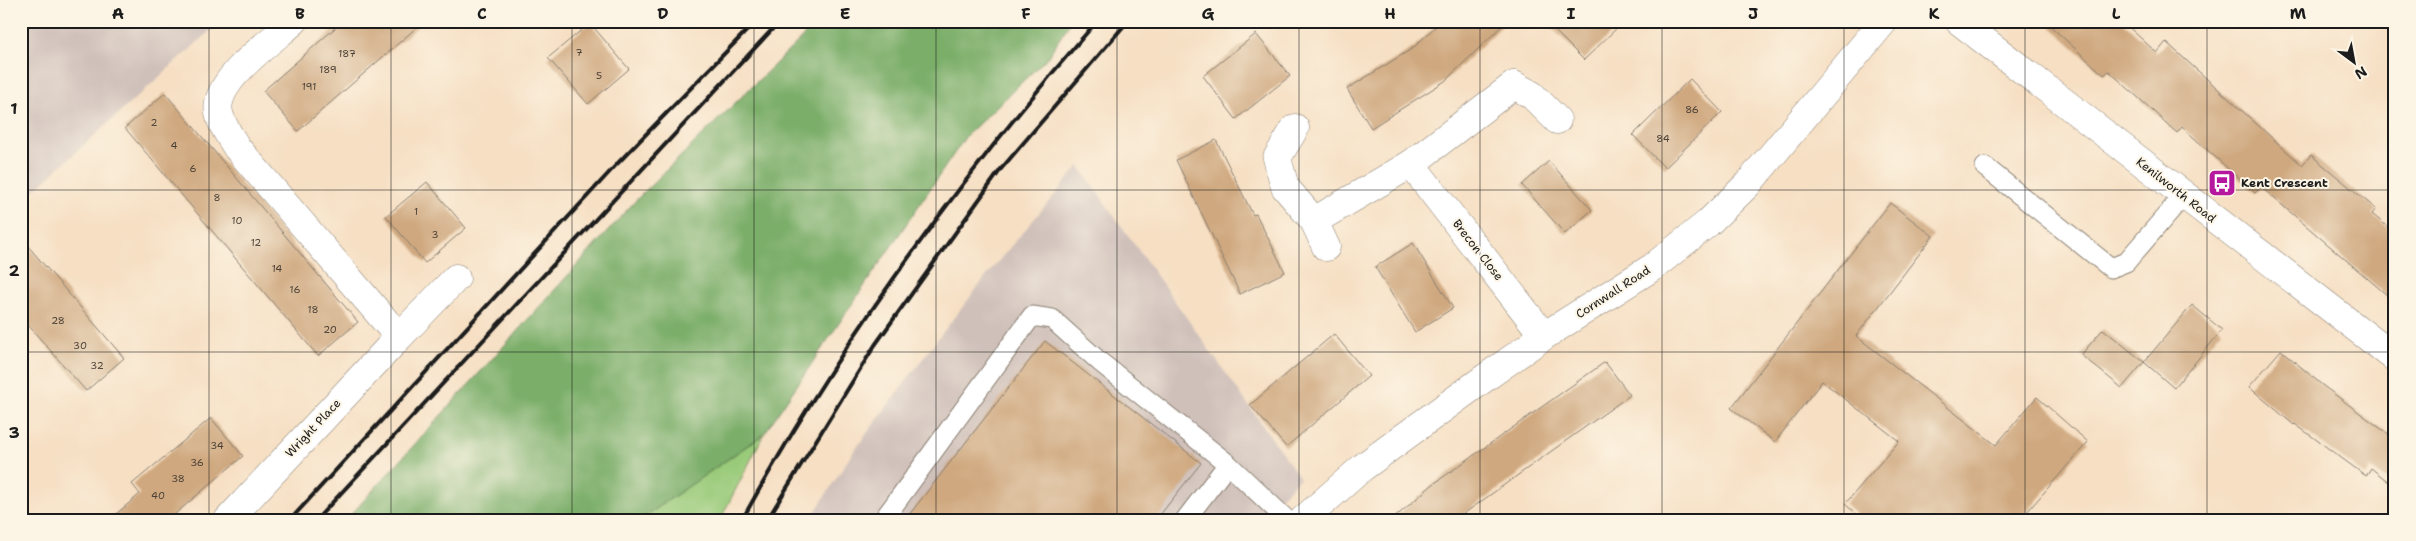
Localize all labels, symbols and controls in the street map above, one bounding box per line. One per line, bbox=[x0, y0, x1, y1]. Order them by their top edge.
text: A bbox=[112, 3, 124, 24]
text: B bbox=[295, 3, 305, 24]
text: C bbox=[477, 3, 487, 24]
text: D bbox=[657, 3, 669, 24]
text: E bbox=[840, 3, 850, 24]
text: F bbox=[1021, 3, 1031, 24]
text: G bbox=[1202, 3, 1215, 24]
text: H bbox=[1384, 3, 1396, 24]
text: I bbox=[1567, 3, 1576, 24]
text: J bbox=[1748, 3, 1758, 24]
text: K bbox=[1929, 3, 1940, 24]
text: L bbox=[2112, 3, 2121, 24]
text: M bbox=[2290, 3, 2307, 24]
north arrow bbox=[2328, 38, 2378, 88]
house number: 7 bbox=[576, 46, 583, 59]
house number: 187 bbox=[338, 47, 356, 60]
text: N bbox=[2351, 62, 2370, 84]
house number: 189 bbox=[319, 63, 337, 76]
house number: 5 bbox=[596, 69, 602, 82]
house number: 191 bbox=[302, 80, 316, 93]
text: 1 bbox=[10, 98, 18, 119]
house number: 86 bbox=[1685, 103, 1699, 116]
house number: 2 bbox=[151, 116, 158, 129]
house number: 84 bbox=[1656, 132, 1670, 145]
house number: 4 bbox=[171, 139, 178, 152]
street label: Kenilworth Road bbox=[2133, 154, 2220, 227]
house number: 6 bbox=[190, 162, 197, 175]
bus stop icon: Kent Crescent bbox=[2207, 168, 2237, 198]
place label: Kent Crescent bbox=[2241, 175, 2328, 191]
house number: 8 bbox=[214, 191, 221, 204]
house number: 1 bbox=[414, 205, 418, 218]
house number: 10 bbox=[232, 214, 242, 227]
street label: Brecon Close bbox=[1449, 216, 1507, 284]
house number: 3 bbox=[432, 228, 439, 241]
house number: 12 bbox=[251, 236, 261, 249]
text: 2 bbox=[8, 260, 20, 281]
house number: 14 bbox=[272, 262, 282, 275]
street label: Cornwall Road bbox=[1573, 262, 1654, 322]
house number: 16 bbox=[290, 283, 300, 296]
house number: 18 bbox=[307, 303, 319, 316]
house number: 28 bbox=[51, 314, 65, 327]
house number: 20 bbox=[323, 323, 337, 336]
house number: 30 bbox=[73, 339, 87, 352]
house number: 32 bbox=[90, 359, 104, 372]
street label: Wright Place bbox=[282, 395, 344, 461]
text: 3 bbox=[8, 422, 20, 443]
house number: 34 bbox=[210, 439, 224, 452]
house number: 36 bbox=[190, 456, 204, 469]
house number: 38 bbox=[171, 472, 185, 485]
house number: 40 bbox=[151, 489, 165, 502]

